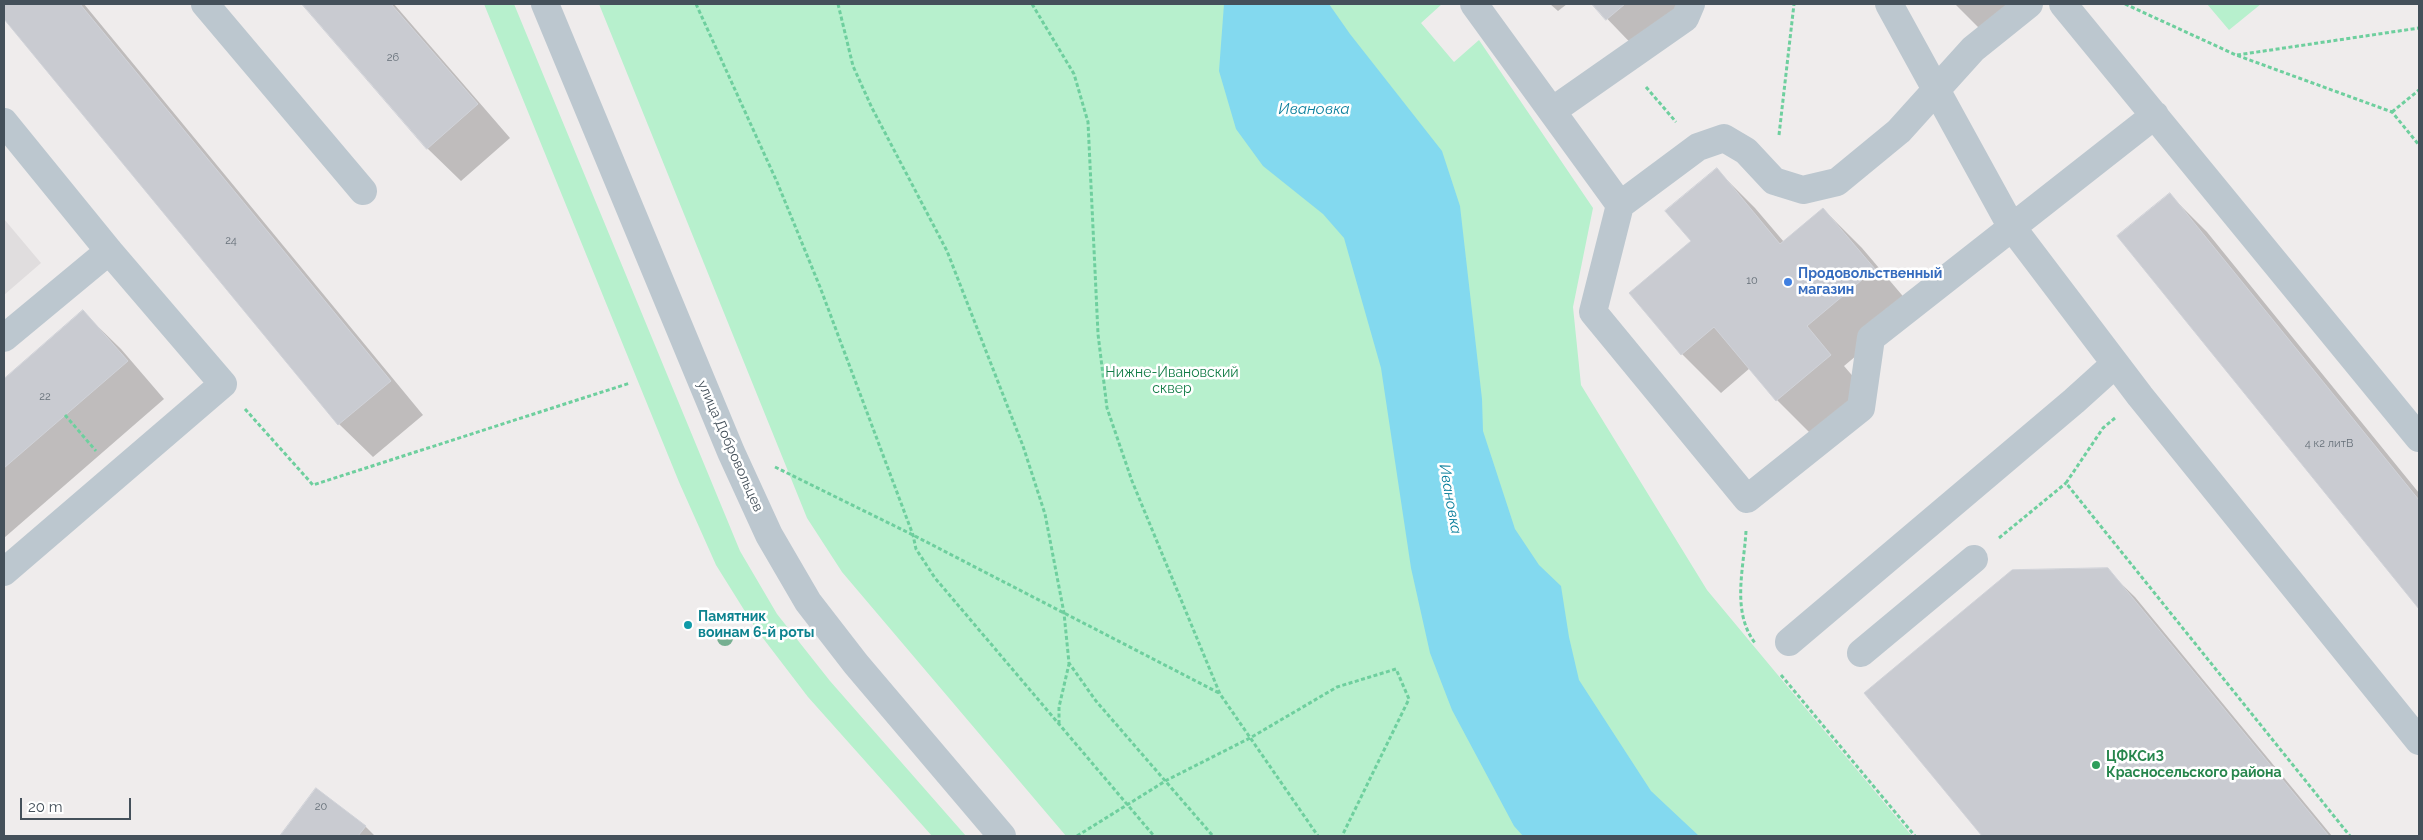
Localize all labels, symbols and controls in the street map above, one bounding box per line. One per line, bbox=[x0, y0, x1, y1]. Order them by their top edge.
house number: 26 bbox=[387, 51, 399, 65]
water label: Ивановка bbox=[1279, 100, 1349, 118]
house number: 24 bbox=[225, 234, 237, 248]
place label: Продовольственный магазин bbox=[1798, 266, 1942, 298]
house number: 10 bbox=[1746, 274, 1758, 288]
marker: Продовольственный магазин bbox=[1782, 276, 1794, 288]
park label: Нижне-Ивановский сквер bbox=[1105, 365, 1239, 398]
street label: улица Добровольцев bbox=[693, 378, 767, 514]
house number: 22 bbox=[39, 390, 51, 404]
house number: 4 к2 литВ bbox=[2305, 437, 2353, 451]
water label: Ивановка bbox=[1435, 463, 1465, 535]
place label: Памятник воинам 6-й роты bbox=[698, 609, 814, 642]
marker: Памятник воинам 6-й роты bbox=[682, 619, 694, 631]
place label: ЦФКСиЗ Красносельского района bbox=[2106, 749, 2282, 782]
marker: ЦФКСиЗ Красносельского района bbox=[2090, 759, 2102, 771]
scale bar bbox=[22, 788, 134, 820]
text: 20 m bbox=[28, 798, 63, 816]
house number: 20 bbox=[315, 800, 327, 814]

